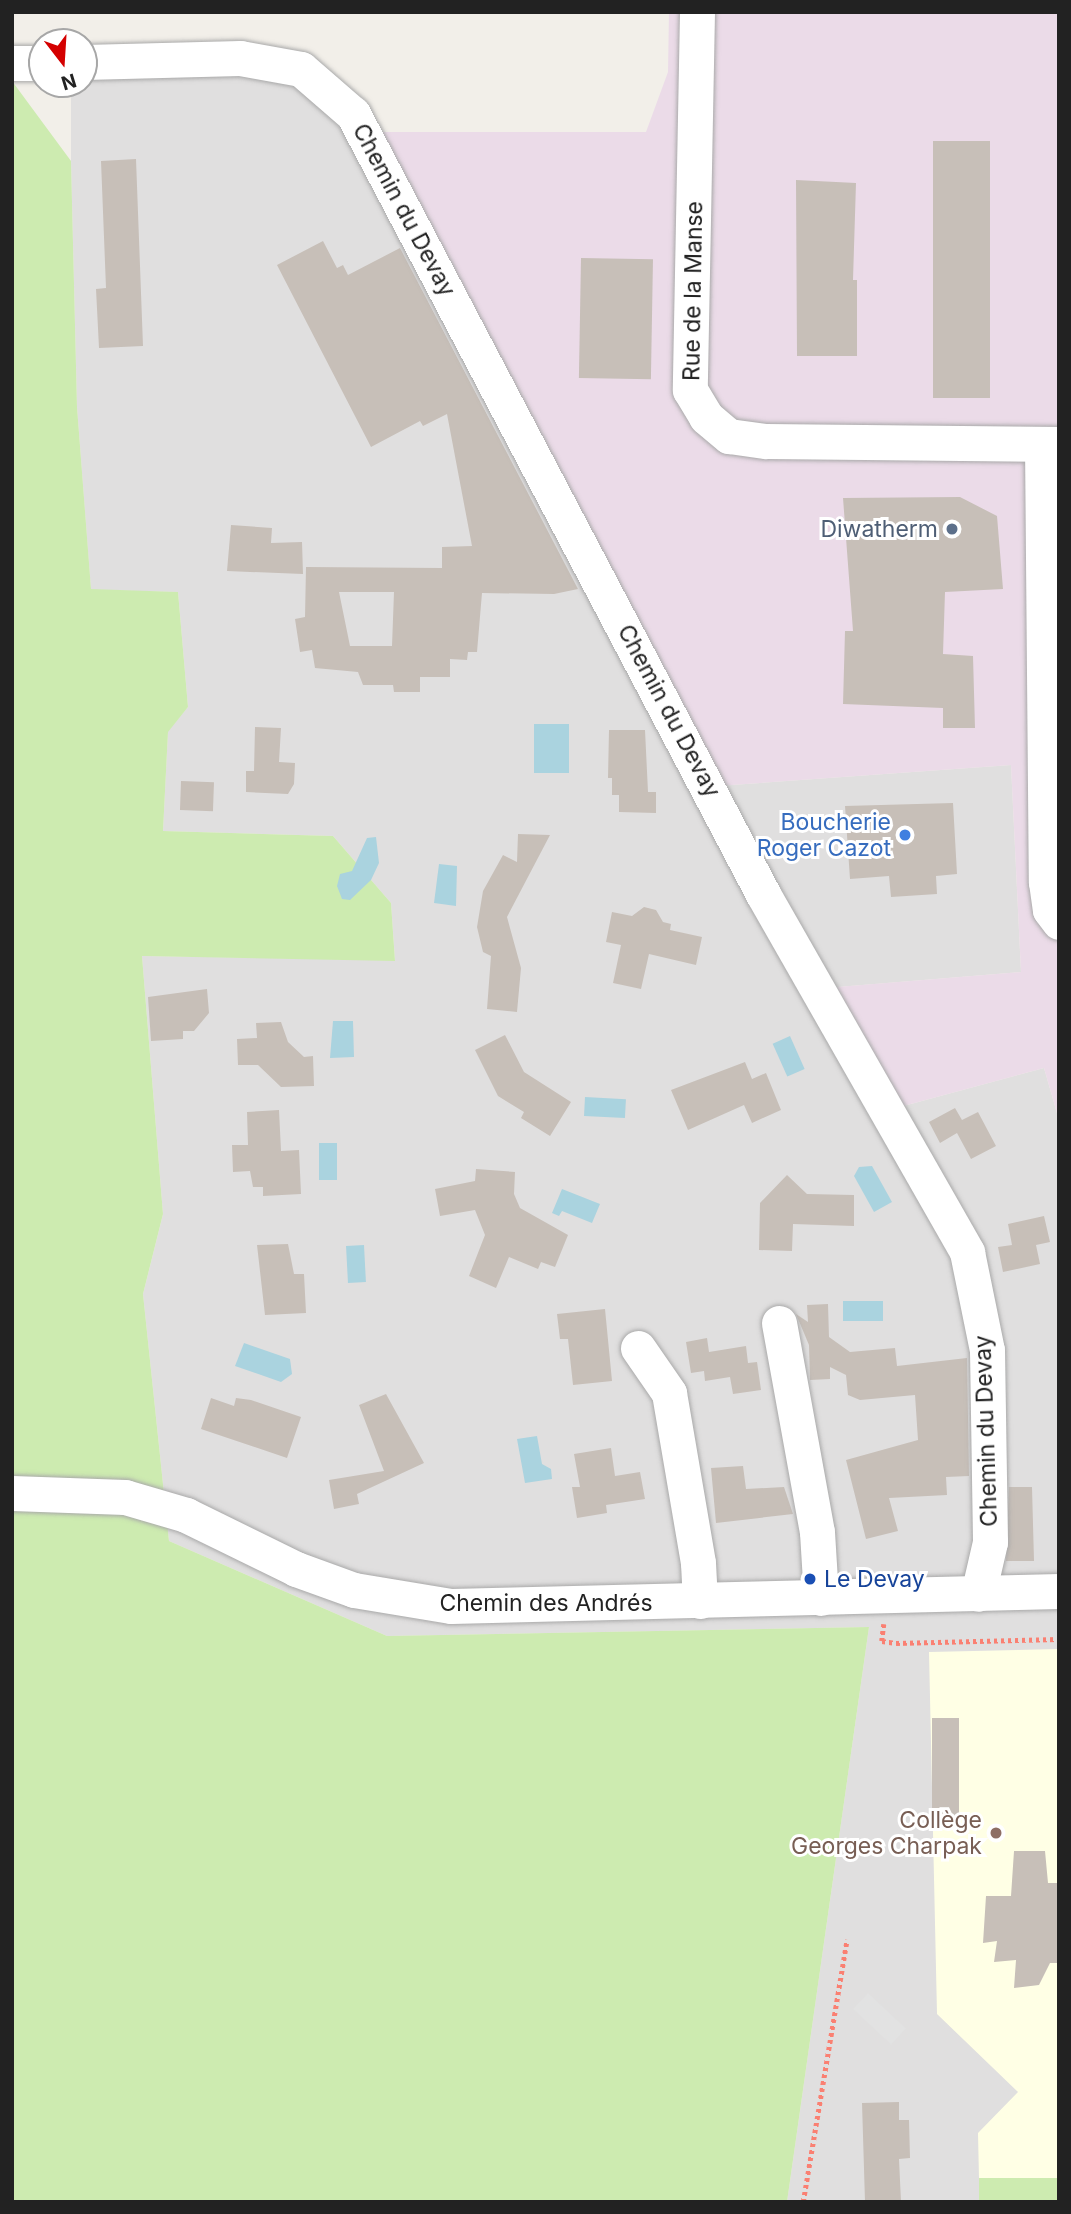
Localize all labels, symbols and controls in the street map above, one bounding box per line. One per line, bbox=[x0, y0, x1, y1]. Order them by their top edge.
north arrow bbox=[28, 28, 98, 98]
text: N bbox=[58, 69, 79, 95]
street label: Chemin du Devay bbox=[347, 119, 461, 301]
street label: Rue de la Manse bbox=[678, 201, 708, 381]
place label: Diwatherm bbox=[820, 515, 938, 543]
marker: Diwatherm bbox=[944, 521, 960, 537]
street label: Chemin du Devay bbox=[612, 620, 726, 802]
place label: Boucherie Roger Cazot bbox=[757, 808, 891, 862]
marker: Boucherie Roger Cazot bbox=[897, 827, 913, 843]
street label: Chemin du Devay bbox=[969, 1335, 1003, 1527]
place label: Le Devay bbox=[824, 1565, 925, 1593]
marker: Le Devay bbox=[802, 1571, 818, 1587]
street label: Chemin des Andrés bbox=[439, 1589, 653, 1617]
place label: Collège Georges Charpak bbox=[791, 1806, 982, 1860]
marker: Collège Georges Charpak bbox=[988, 1825, 1004, 1841]

